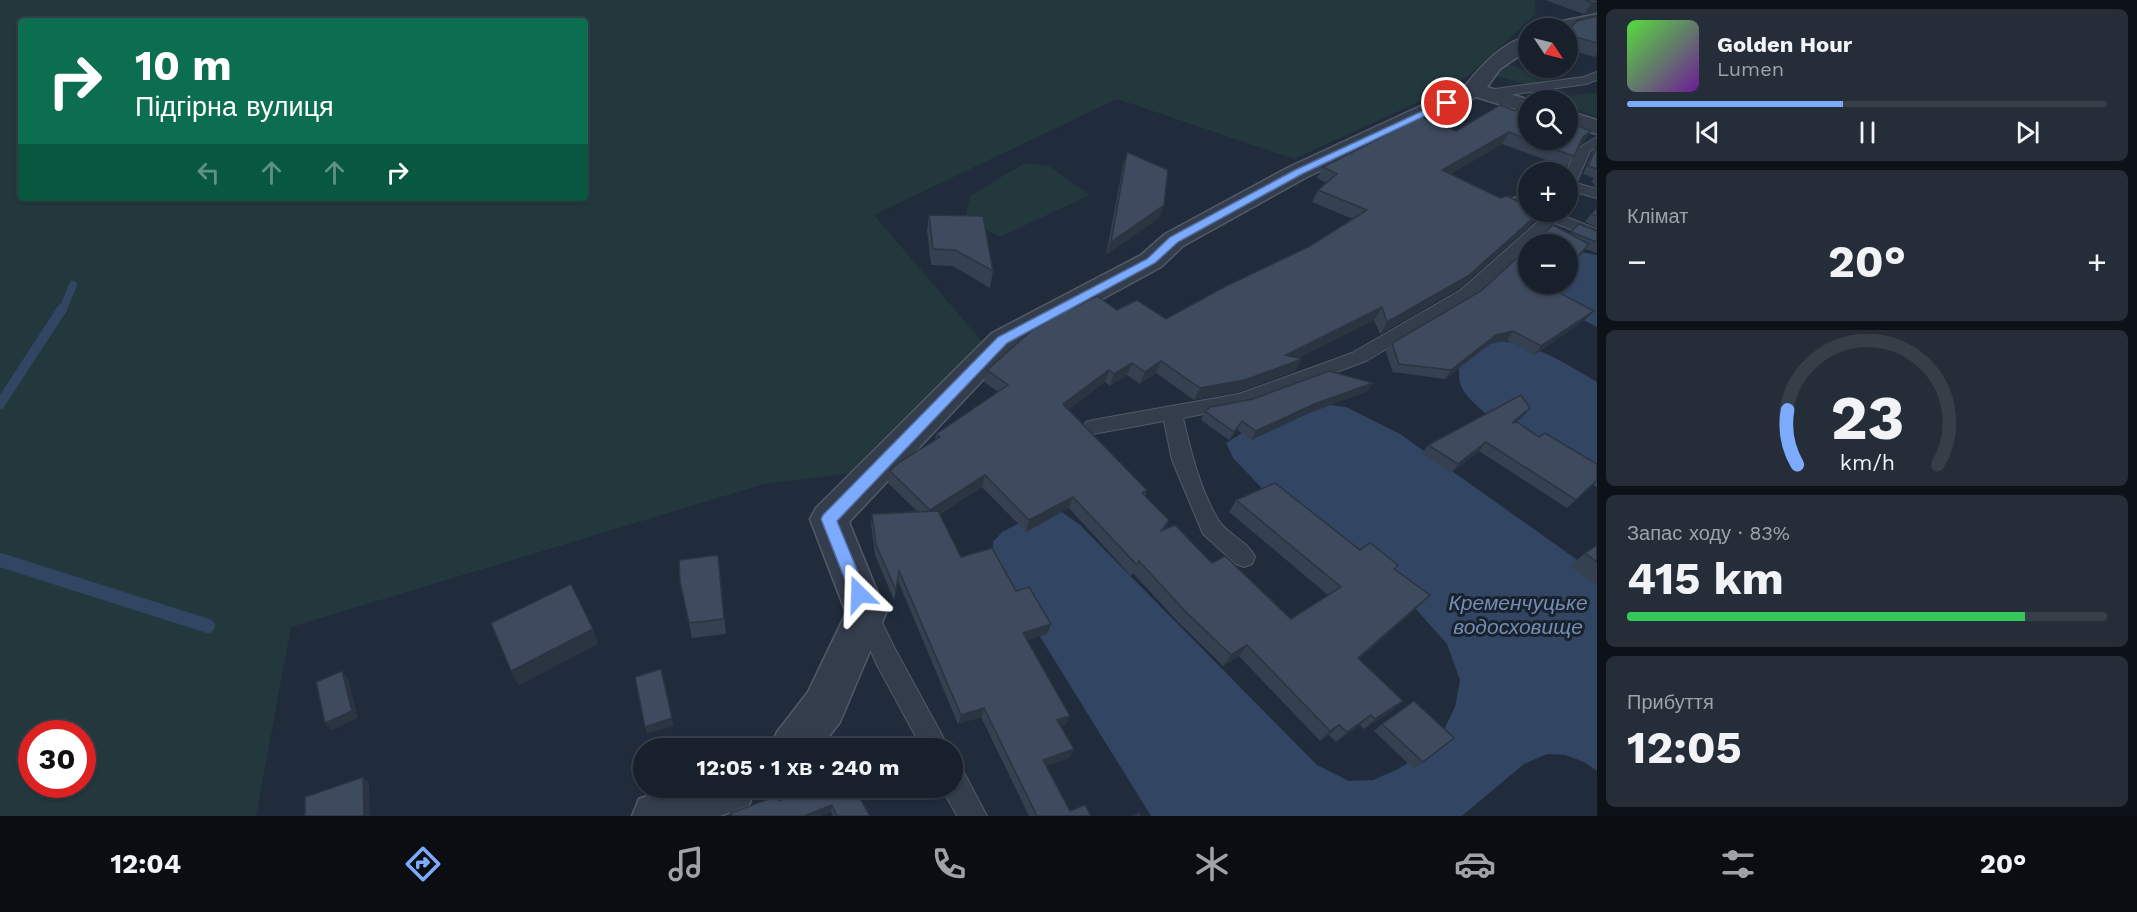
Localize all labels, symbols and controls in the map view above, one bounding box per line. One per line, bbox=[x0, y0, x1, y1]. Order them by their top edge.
north arrow bbox=[1518, 18, 1578, 78]
map controls bbox=[1518, 18, 1578, 294]
text: Golden Hour bbox=[1717, 32, 1852, 57]
text: 10 m bbox=[135, 41, 232, 90]
icon: right bbox=[36, 42, 114, 120]
text: Lumen bbox=[1717, 57, 1784, 81]
pin bbox=[1421, 77, 1472, 128]
icon: arrive bbox=[1430, 86, 1463, 119]
button: search bbox=[1518, 90, 1578, 150]
text: Підгірна вулиця bbox=[135, 91, 334, 123]
icon: previous bbox=[1691, 116, 1724, 149]
icon: pause bbox=[1851, 116, 1884, 149]
icon: next bbox=[2011, 116, 2044, 149]
icon: left bbox=[192, 156, 225, 189]
icon: ahead bbox=[255, 156, 288, 189]
icon: ahead bbox=[318, 156, 351, 189]
icon: right bbox=[381, 156, 414, 189]
button: + bbox=[1518, 162, 1578, 222]
text: Клімат bbox=[1627, 204, 1688, 228]
button: − bbox=[1518, 234, 1578, 294]
text: 20° bbox=[1828, 235, 1906, 288]
text: − bbox=[1627, 242, 1647, 281]
text: + bbox=[2087, 242, 2107, 281]
text: 23 bbox=[1830, 381, 1904, 454]
text: km/h bbox=[1839, 450, 1895, 475]
text: Запас ходу · 83% bbox=[1627, 521, 1790, 545]
text: 415 km bbox=[1627, 552, 1784, 605]
position arrow bbox=[827, 562, 891, 626]
water label: Кременчуцьке водосховище bbox=[1448, 590, 1588, 639]
text: Прибуття bbox=[1627, 690, 1714, 714]
speed limit sign: 30 bbox=[18, 720, 96, 798]
text: 12:05 bbox=[1627, 721, 1742, 774]
text: 12:05 · 1 хв · 240 m bbox=[697, 755, 899, 780]
icon: directions bbox=[402, 843, 444, 885]
icon: music bbox=[665, 843, 707, 885]
icon: phone bbox=[928, 843, 970, 885]
icon: climate bbox=[1191, 843, 1233, 885]
icon: car bbox=[1454, 843, 1496, 885]
icon: filters bbox=[1717, 843, 1759, 885]
text: 12:04 bbox=[110, 848, 181, 880]
text: 20° bbox=[1980, 848, 2026, 880]

